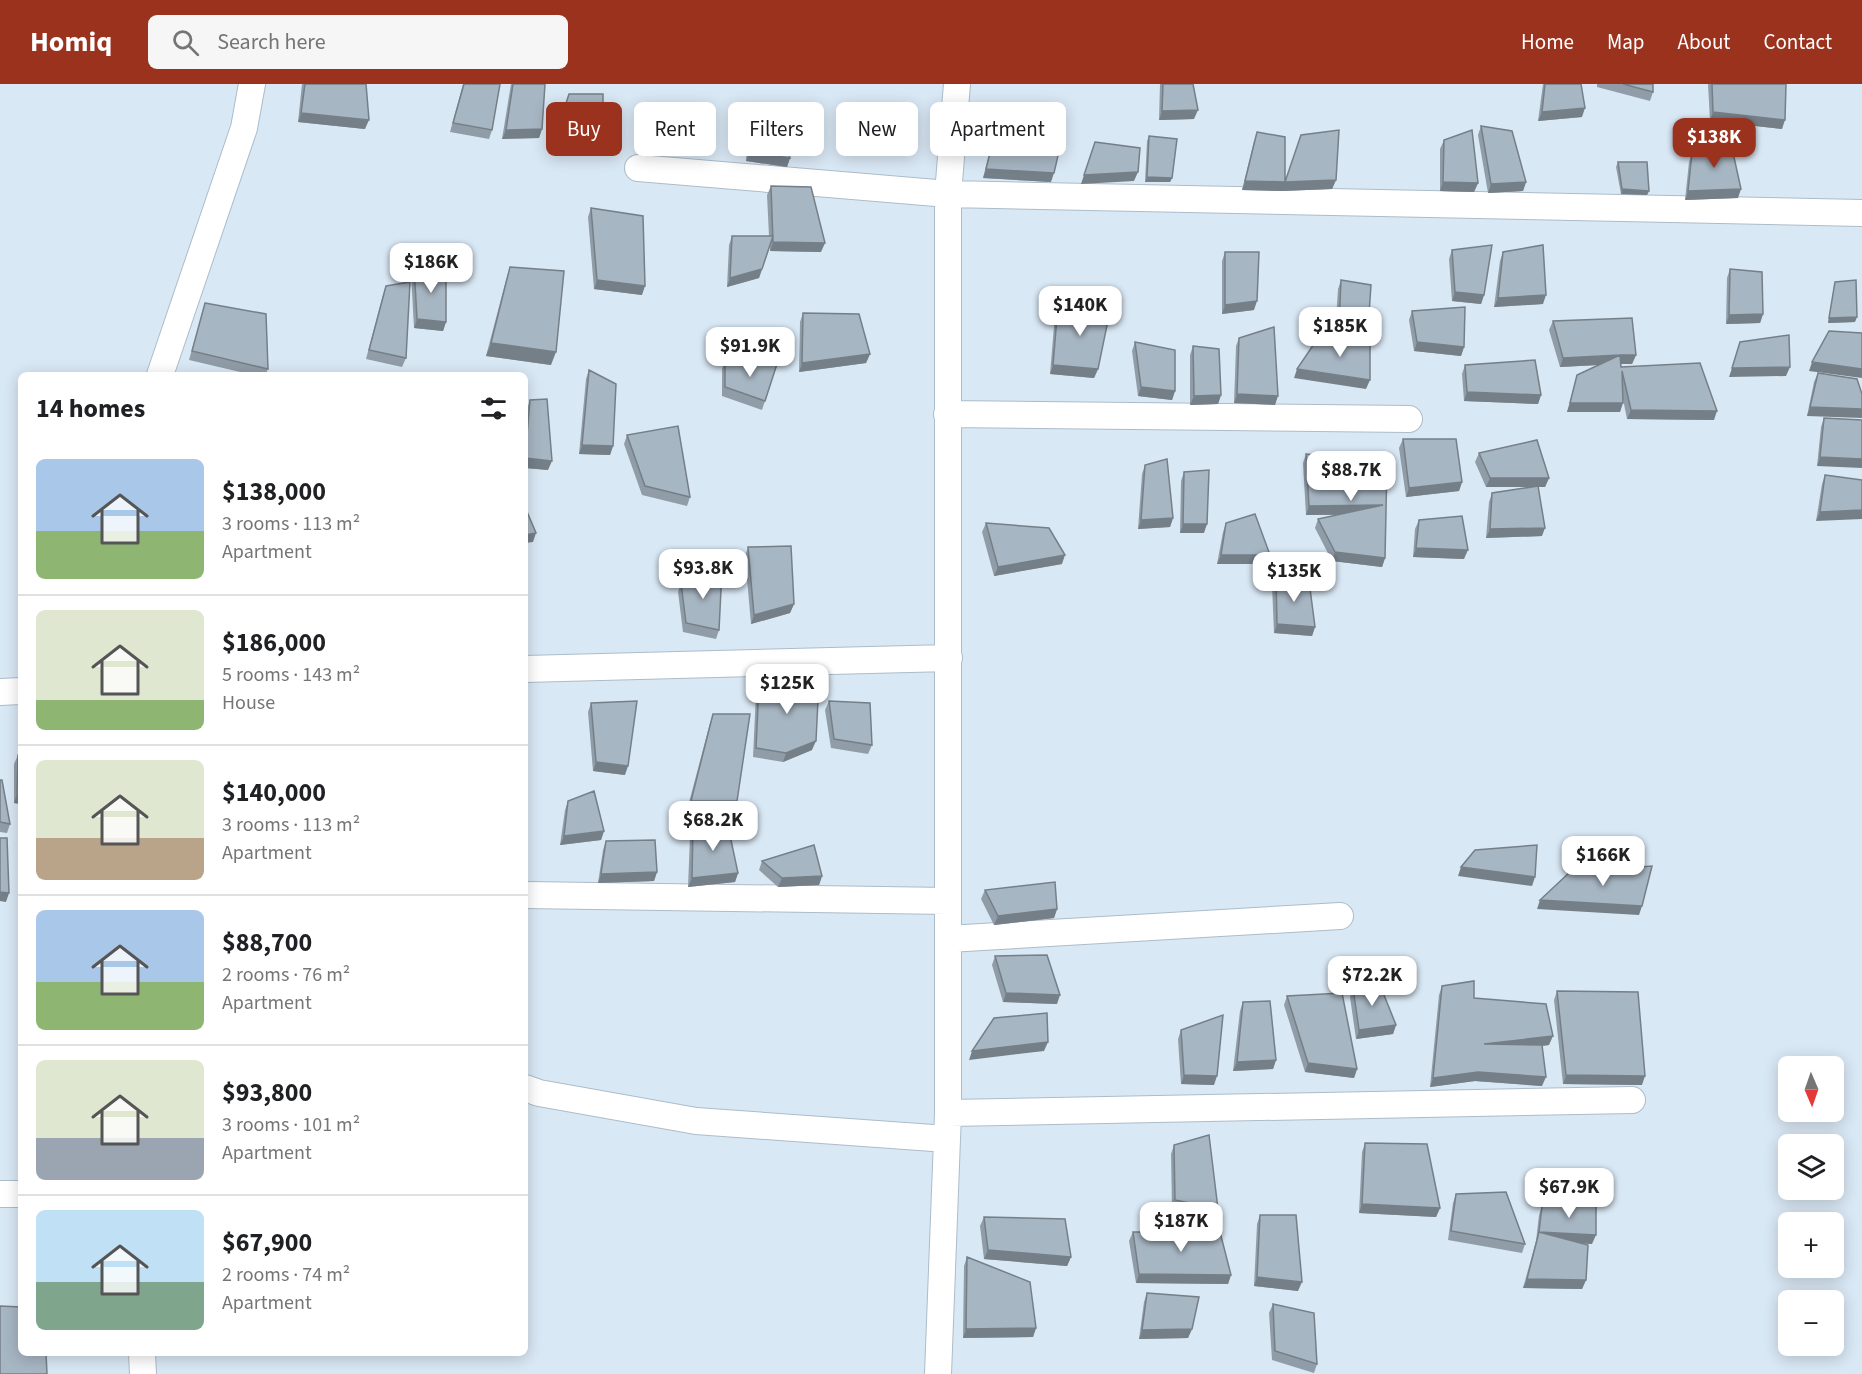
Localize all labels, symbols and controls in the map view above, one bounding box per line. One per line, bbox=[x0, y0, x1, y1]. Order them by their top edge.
search box bbox=[148, 15, 568, 69]
text: Homiq bbox=[30, 22, 112, 62]
icon: search bbox=[169, 26, 202, 59]
text: Search here bbox=[217, 26, 326, 58]
text: Home bbox=[1521, 27, 1574, 57]
text: Map bbox=[1607, 27, 1645, 57]
text: About bbox=[1678, 27, 1730, 57]
text: Contact bbox=[1763, 27, 1832, 57]
chip: Buy bbox=[546, 102, 622, 156]
chip: Rent bbox=[634, 102, 716, 156]
chip: Filters bbox=[728, 102, 824, 156]
chip: New bbox=[836, 102, 918, 156]
chip: Apartment bbox=[930, 102, 1066, 156]
pin: $138K bbox=[1672, 118, 1756, 169]
text: $138K bbox=[1687, 123, 1741, 151]
pin: $186K bbox=[389, 243, 473, 294]
text: $186K bbox=[404, 248, 458, 276]
pin: $140K bbox=[1038, 286, 1122, 337]
text: $140K bbox=[1053, 291, 1107, 319]
pin: $185K bbox=[1298, 307, 1382, 358]
text: $185K bbox=[1313, 312, 1367, 340]
pin: $91.9K bbox=[701, 327, 799, 378]
text: $91.9K bbox=[720, 332, 780, 360]
text: 14 homes bbox=[36, 390, 145, 427]
icon: filters bbox=[477, 392, 510, 425]
pin: $88.7K bbox=[1302, 451, 1400, 502]
text: $88.7K bbox=[1321, 456, 1381, 484]
text: $138,000 bbox=[222, 473, 326, 510]
icon: home bbox=[84, 483, 156, 555]
text: 3 rooms · 113 m² bbox=[222, 510, 360, 538]
text: Apartment bbox=[222, 538, 312, 566]
pin: $93.8K bbox=[654, 549, 752, 600]
pin: $135K bbox=[1252, 552, 1336, 603]
text: $93.8K bbox=[673, 554, 733, 582]
text: $135K bbox=[1267, 557, 1321, 585]
text: $186,000 bbox=[222, 624, 326, 661]
icon: home bbox=[84, 634, 156, 706]
text: 5 rooms · 143 m² bbox=[222, 661, 360, 689]
pin: $125K bbox=[745, 664, 829, 715]
text: $125K bbox=[760, 669, 814, 697]
text: House bbox=[222, 689, 275, 717]
text: $140,000 bbox=[222, 774, 326, 811]
icon: home bbox=[84, 784, 156, 856]
pin: $68.2K bbox=[664, 801, 762, 852]
text: $68.2K bbox=[683, 806, 743, 834]
text: 3 rooms · 113 m² bbox=[222, 811, 360, 839]
pin: $166K bbox=[1561, 836, 1645, 887]
text: Apartment bbox=[222, 839, 312, 867]
text: $166K bbox=[1576, 841, 1630, 869]
text: $88,700 bbox=[222, 924, 312, 961]
icon: home bbox=[84, 934, 156, 1006]
pin: $72.2K bbox=[1323, 956, 1421, 1007]
text: 2 rooms · 76 m² bbox=[222, 961, 350, 989]
text: $72.2K bbox=[1342, 961, 1402, 989]
text: Apartment bbox=[222, 989, 312, 1017]
north arrow bbox=[1778, 1056, 1844, 1122]
map controls bbox=[1778, 1056, 1844, 1356]
text: $93,800 bbox=[222, 1074, 312, 1111]
icon: home bbox=[84, 1084, 156, 1156]
text: 3 rooms · 101 m² bbox=[222, 1111, 360, 1139]
button: layers bbox=[1778, 1134, 1844, 1200]
text: Apartment bbox=[222, 1139, 312, 1167]
pin: $67.9K bbox=[1520, 1168, 1618, 1219]
text: $67.9K bbox=[1539, 1173, 1599, 1201]
pin: $187K bbox=[1139, 1202, 1223, 1253]
text: $187K bbox=[1154, 1207, 1208, 1235]
button: + bbox=[1778, 1212, 1844, 1278]
text: $67,900 bbox=[222, 1224, 312, 1261]
icon: home bbox=[84, 1234, 156, 1306]
text: 2 rooms · 74 m² bbox=[222, 1261, 350, 1289]
text: Apartment bbox=[222, 1289, 312, 1317]
button: − bbox=[1778, 1290, 1844, 1356]

